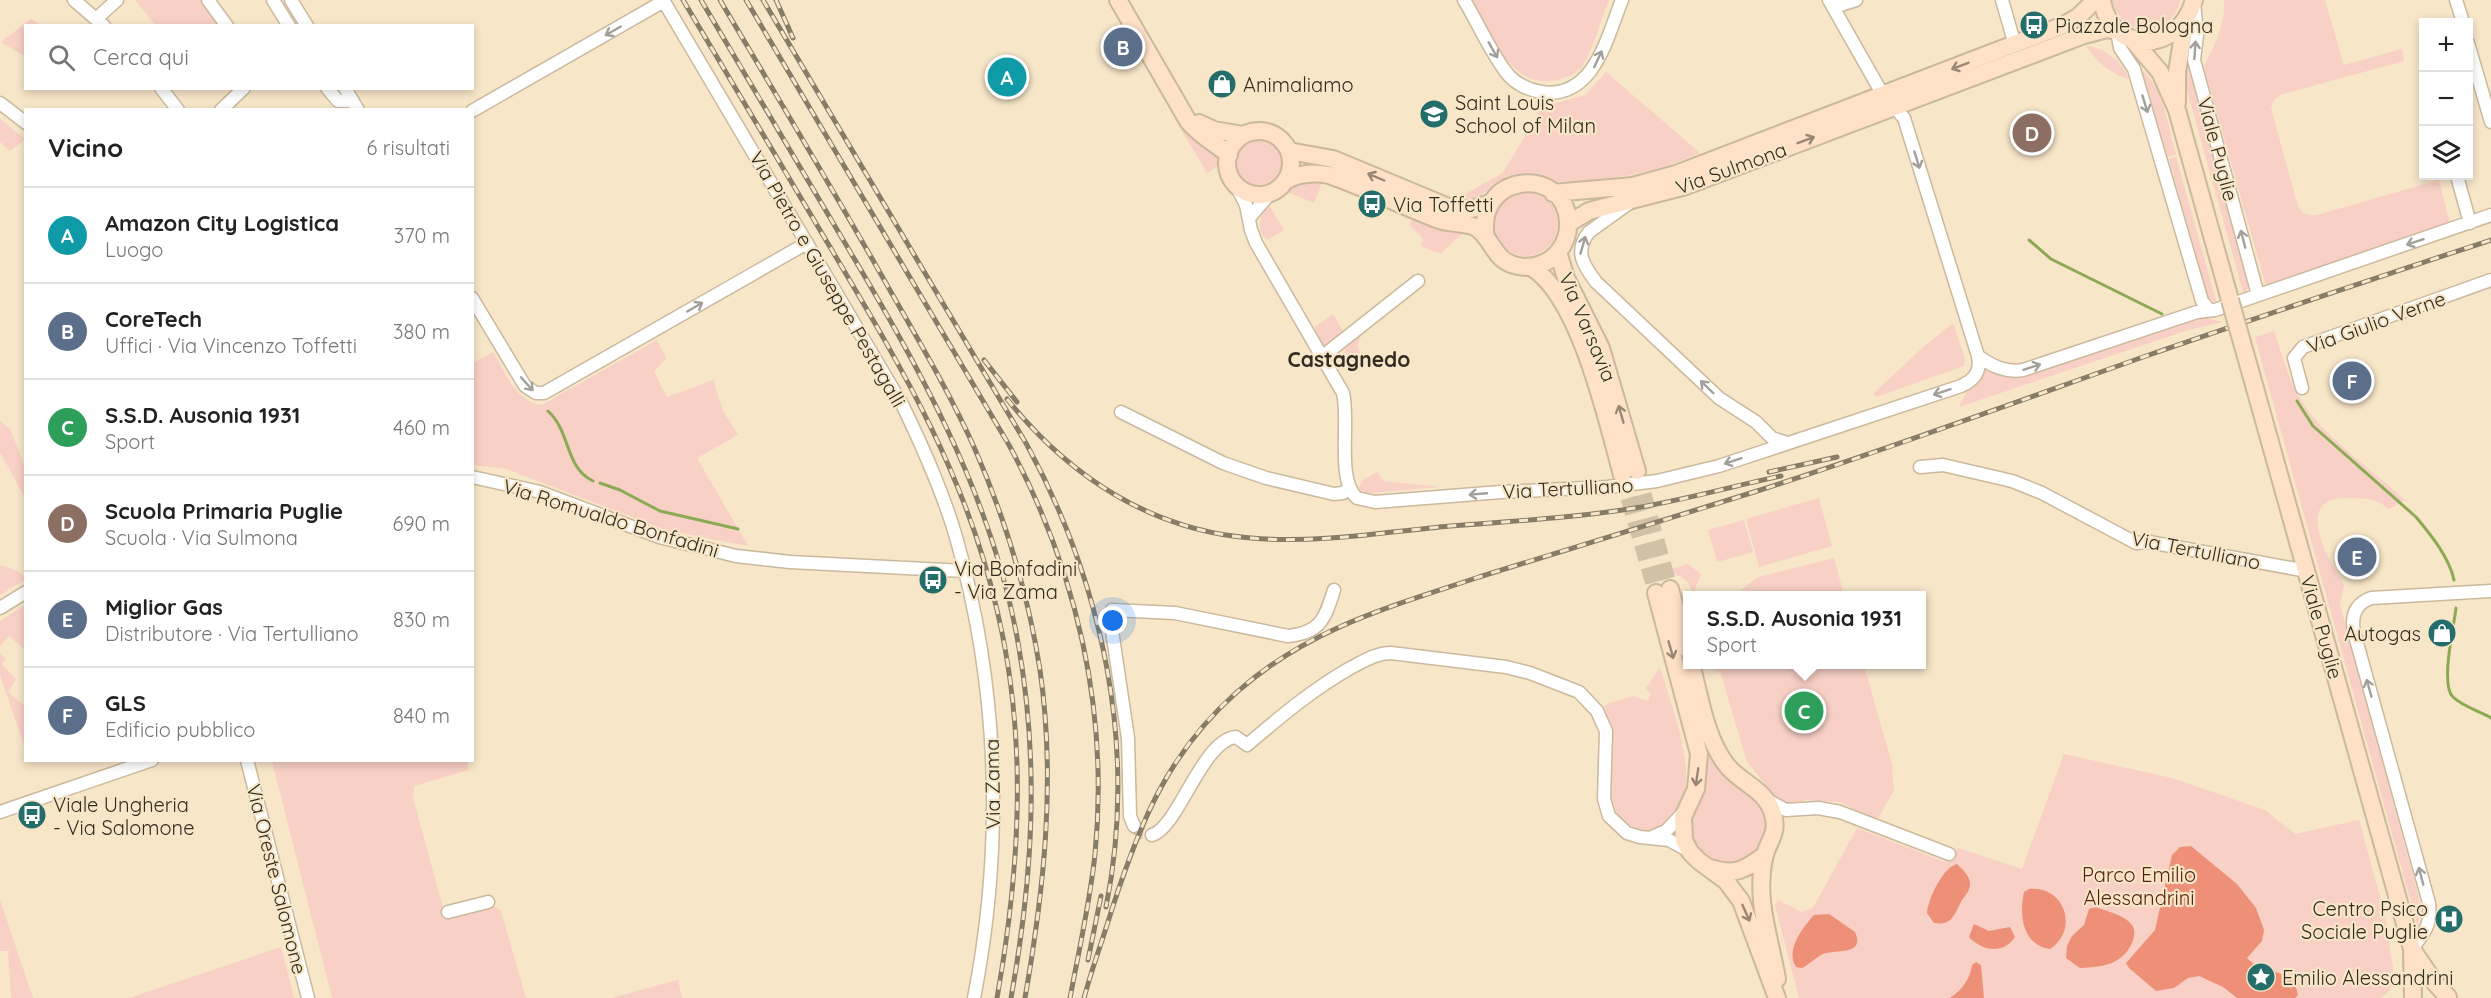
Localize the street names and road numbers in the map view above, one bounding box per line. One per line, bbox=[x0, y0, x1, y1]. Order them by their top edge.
street label: Viale Puglie bbox=[2192, 94, 2244, 204]
street label: Via Sulmona bbox=[1672, 136, 1790, 200]
street label: Via Pietro e Giuseppe Pestagalli bbox=[744, 147, 912, 411]
street label: Via Varsavia bbox=[1554, 269, 1622, 385]
street label: Via Giulio Verne bbox=[2303, 285, 2449, 359]
street label: Via Tertulliano bbox=[1502, 472, 1634, 504]
street label: Via Romualdo Bonfadini bbox=[500, 473, 722, 563]
street label: Via Tertulliano bbox=[2129, 525, 2263, 575]
street label: Viale Puglie bbox=[2295, 572, 2349, 682]
street label: Via Zama bbox=[979, 739, 1005, 829]
street label: Via Oreste Salomone bbox=[241, 781, 313, 977]

